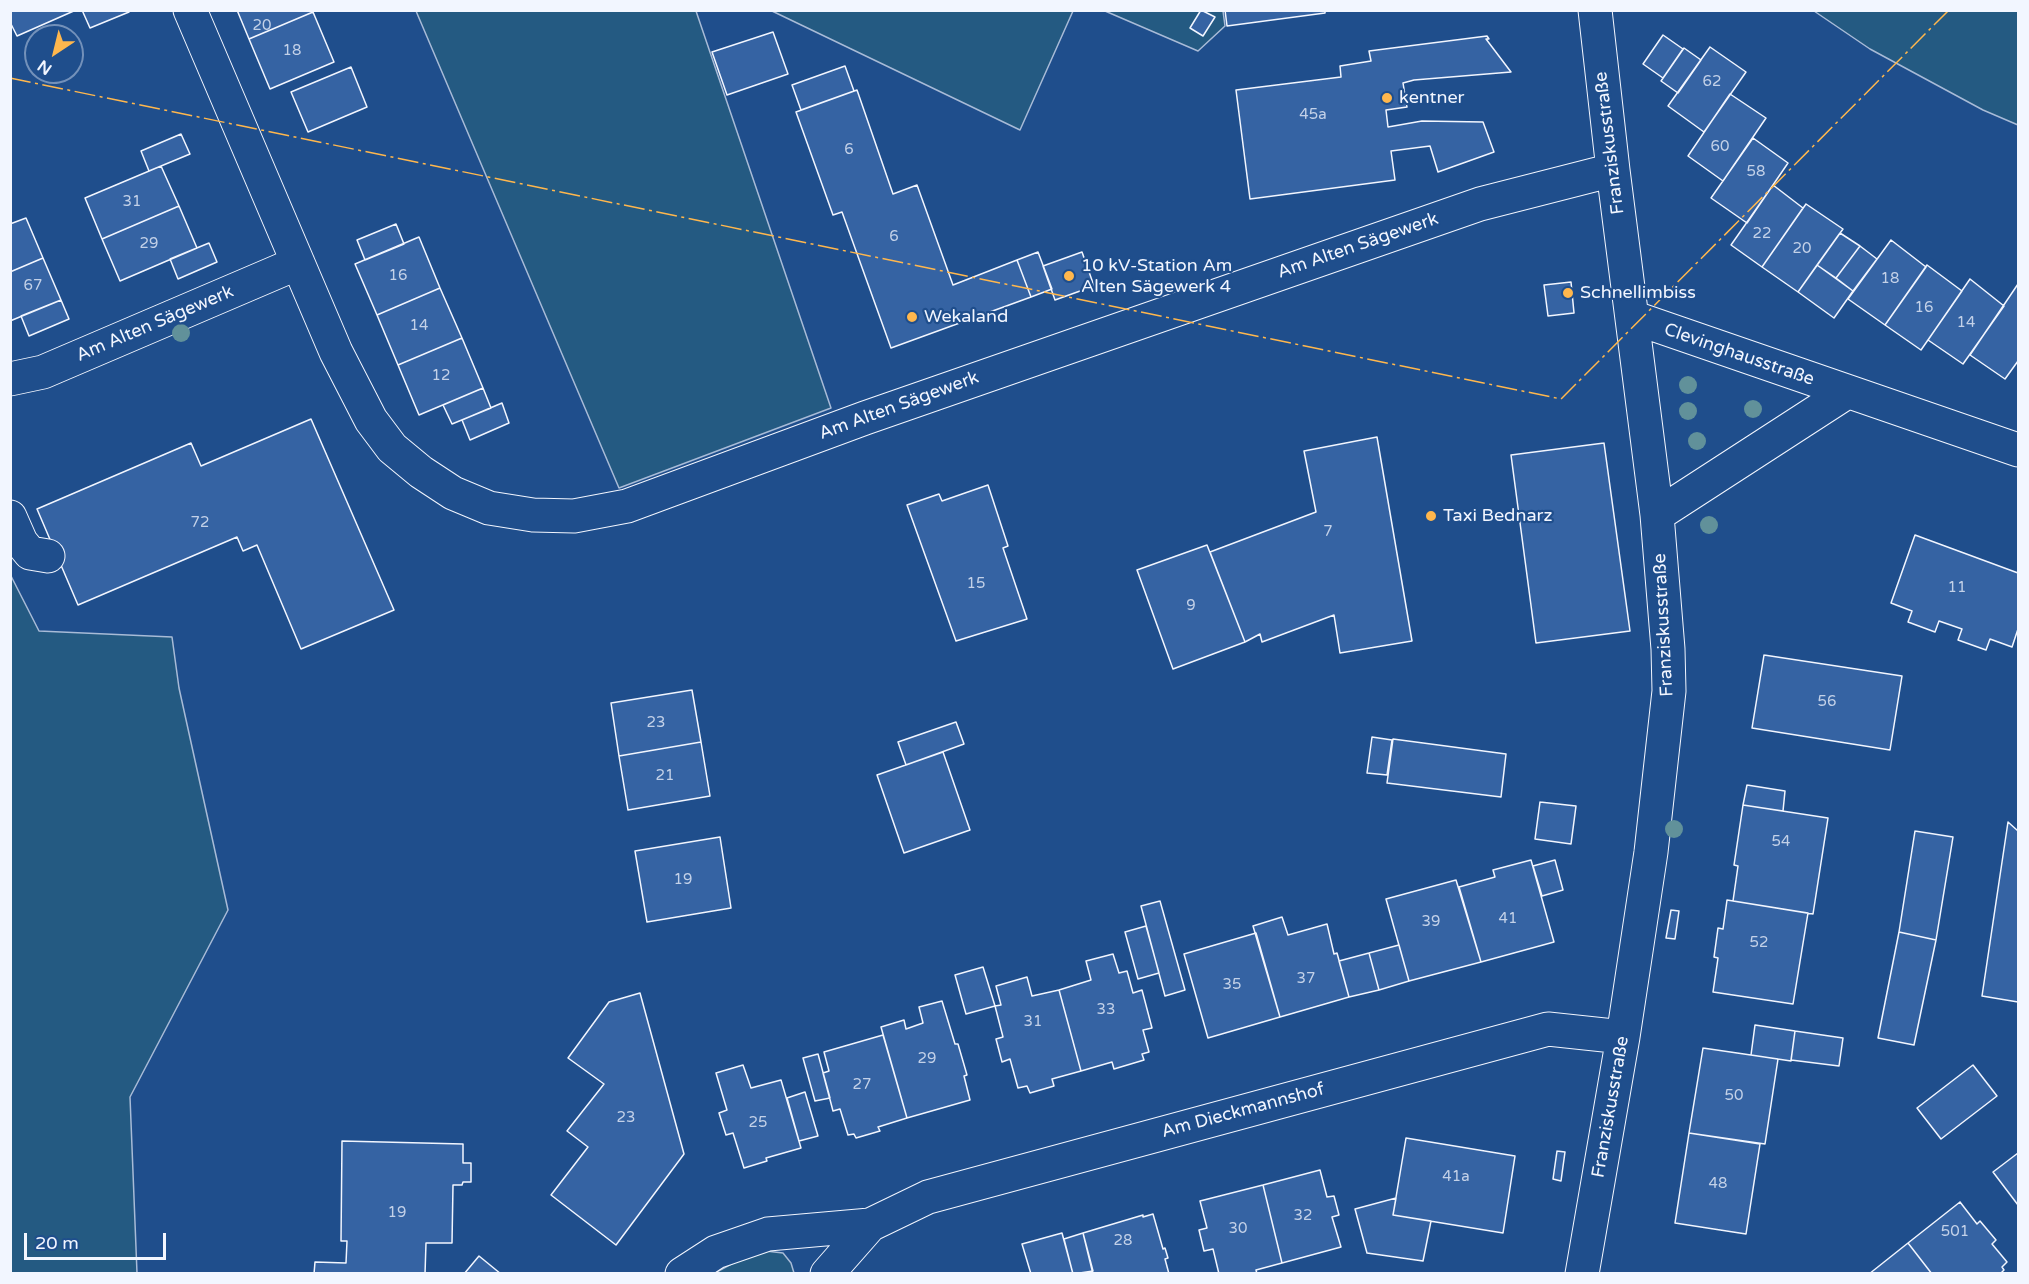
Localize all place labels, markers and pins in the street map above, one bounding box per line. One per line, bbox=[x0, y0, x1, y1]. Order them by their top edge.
place label: kentner bbox=[1399, 87, 1465, 109]
marker: kentner bbox=[1380, 91, 1394, 105]
place label: 10 kV-Station Am Alten Sägewerk 4 bbox=[1081, 255, 1232, 298]
marker: 10 kV-Station Am Alten Sägewerk 4 bbox=[1062, 269, 1076, 283]
place label: Schnellimbiss bbox=[1580, 282, 1696, 304]
marker: Schnellimbiss bbox=[1561, 286, 1575, 300]
place label: Wekaland bbox=[924, 306, 1008, 328]
marker: Wekaland bbox=[905, 310, 919, 324]
place label: Taxi Bednarz bbox=[1443, 505, 1552, 527]
marker: Taxi Bednarz bbox=[1424, 509, 1438, 523]

